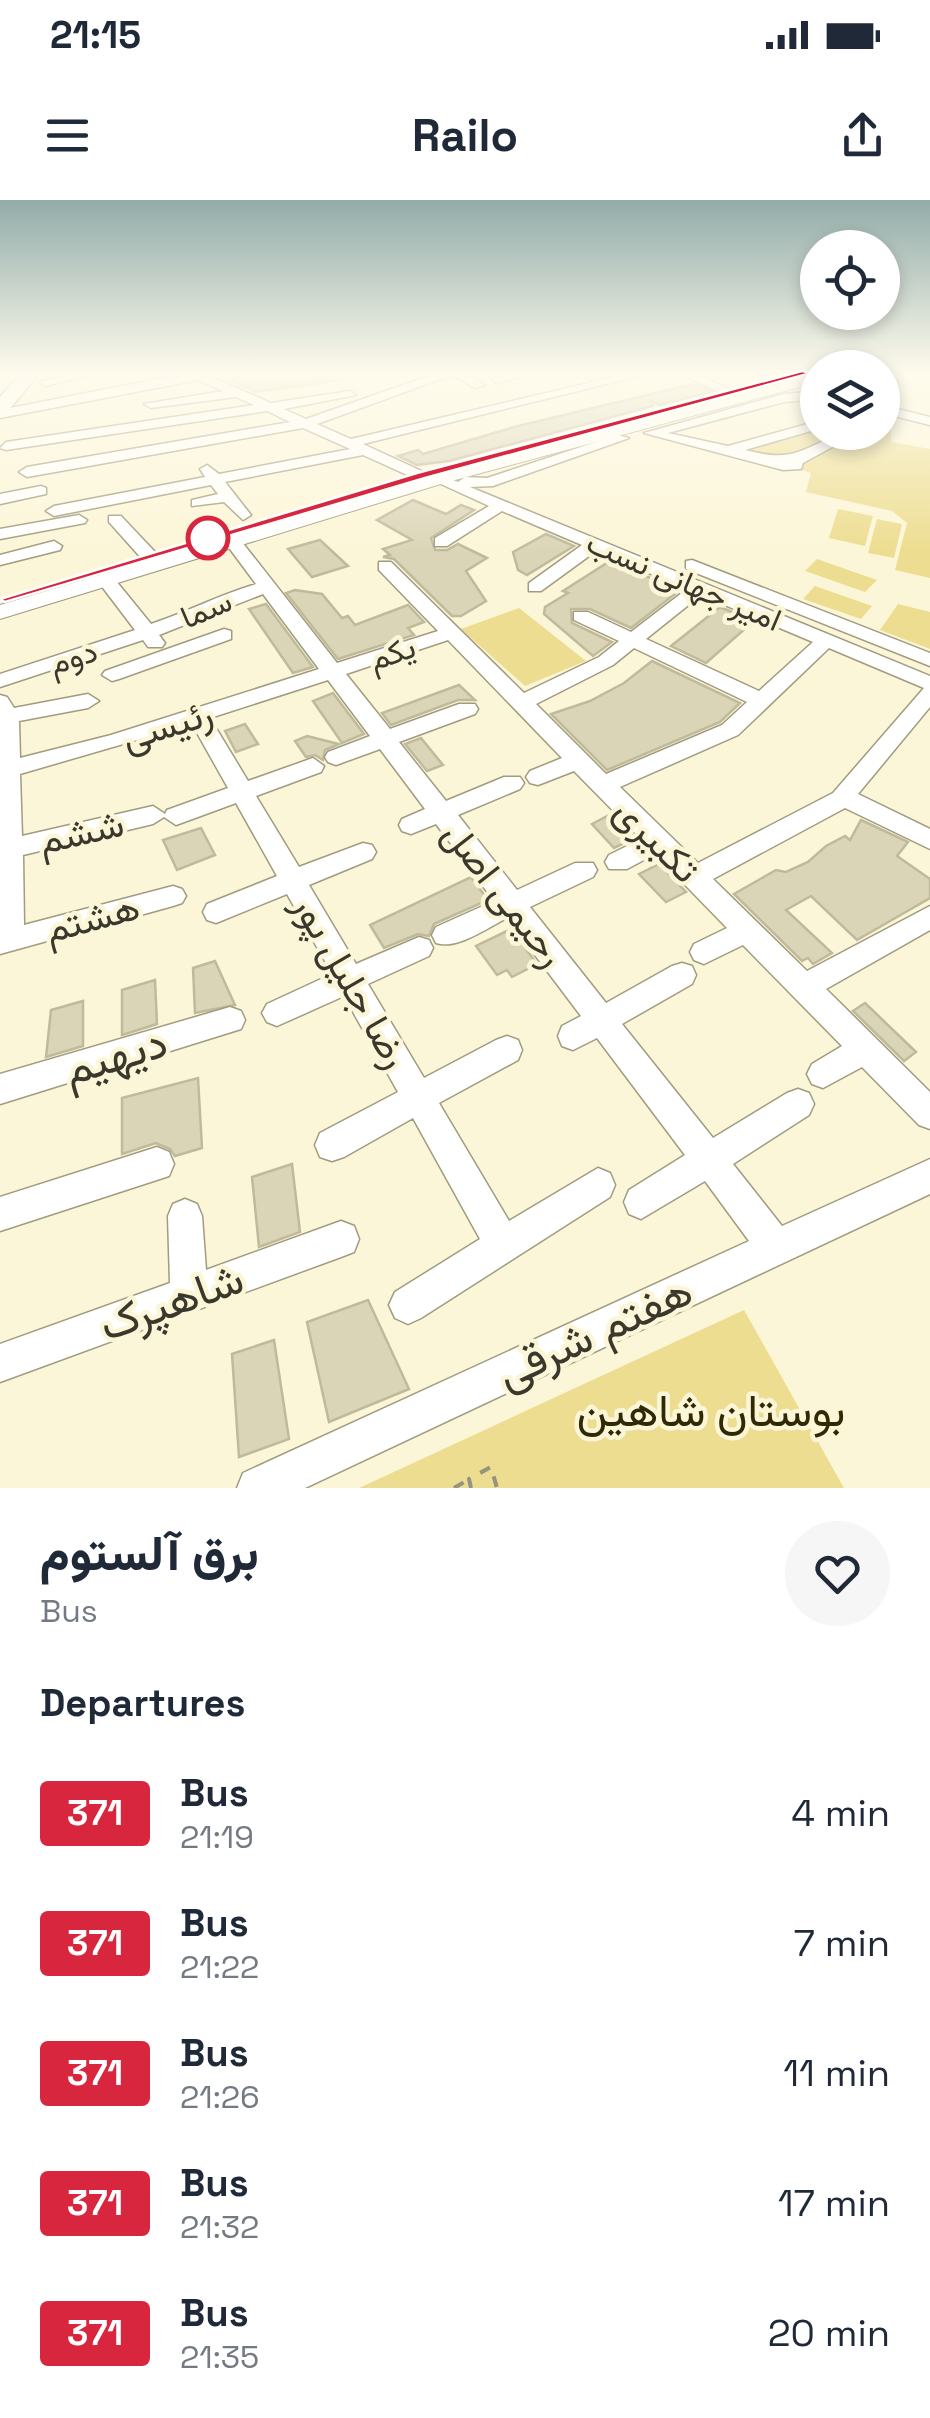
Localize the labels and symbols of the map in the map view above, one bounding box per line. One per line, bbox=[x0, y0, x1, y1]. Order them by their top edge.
unlabelled marker bbox=[187, 517, 229, 559]
street label: امیر جهانی نسب bbox=[581, 522, 787, 640]
street label: سما bbox=[174, 580, 238, 638]
street label: یکم bbox=[363, 627, 421, 680]
street label: دوم bbox=[44, 630, 103, 684]
street label: رئیسی bbox=[116, 689, 218, 761]
street label: تکبیری bbox=[604, 787, 710, 893]
street label: ششم bbox=[34, 799, 129, 866]
street label: رحیمی اصل bbox=[432, 811, 576, 977]
street label: هشتم bbox=[39, 882, 145, 955]
street label: رضا جلیل پور bbox=[280, 884, 420, 1078]
street label: دیهیم bbox=[56, 1013, 174, 1099]
street label: شاهپرک bbox=[91, 1249, 252, 1356]
street label: هفتم شرقی bbox=[487, 1261, 702, 1402]
park label: بوستان شاهین bbox=[577, 1382, 845, 1439]

